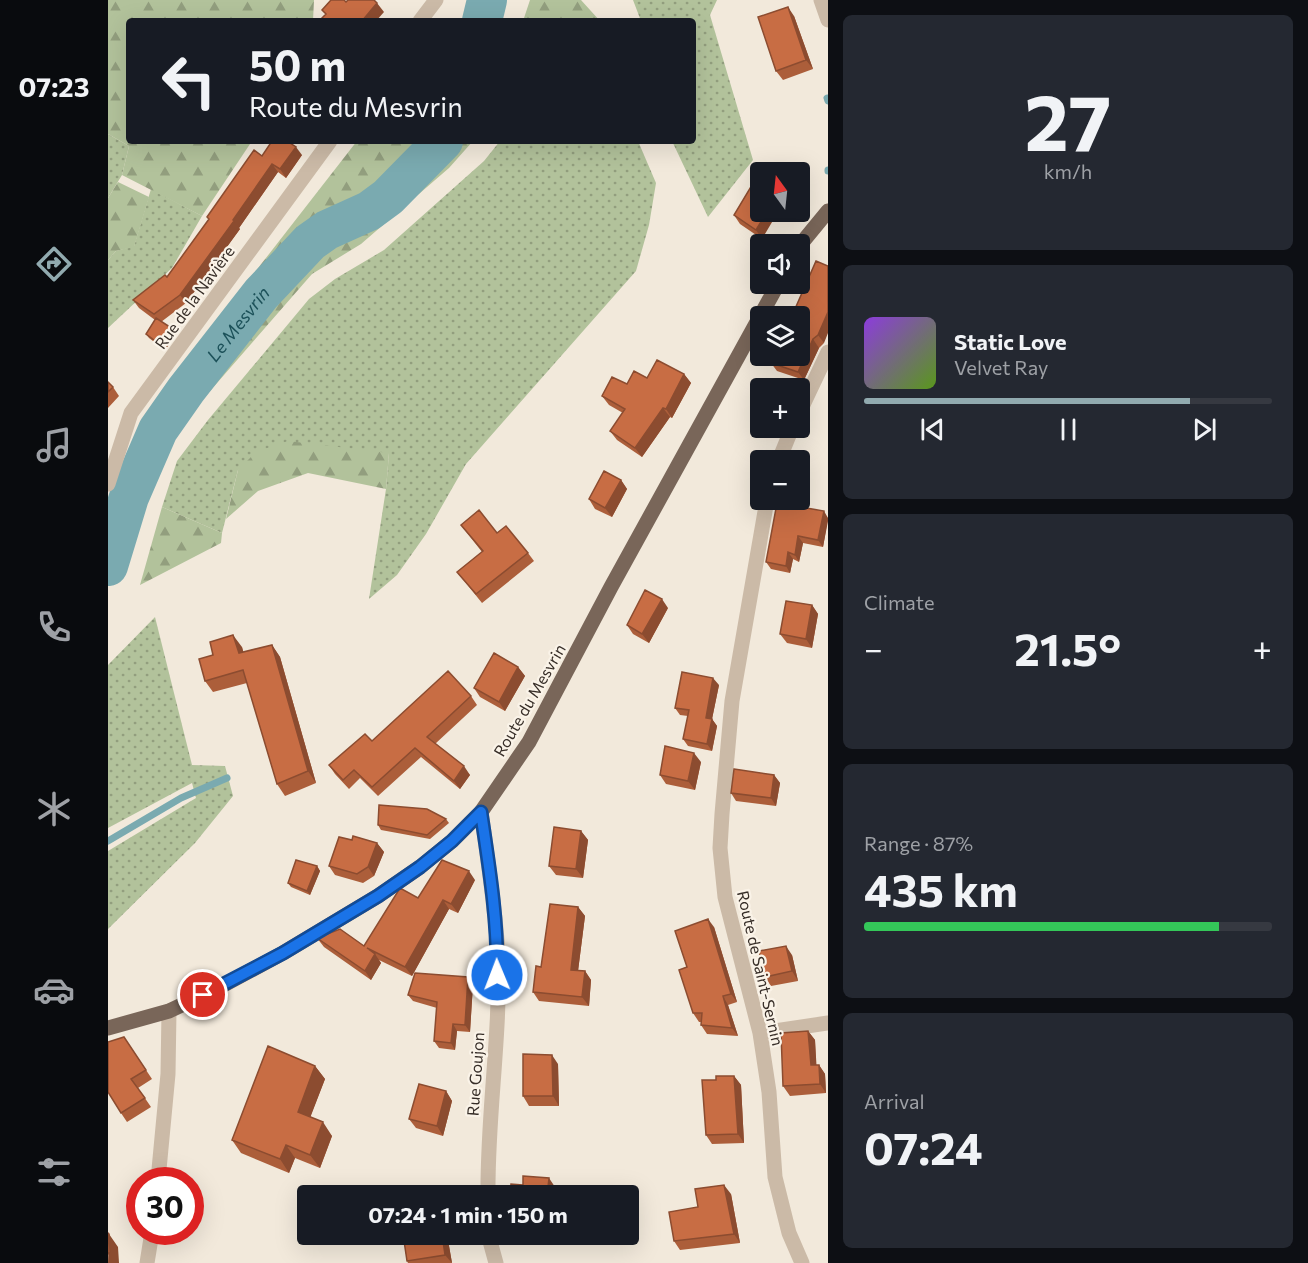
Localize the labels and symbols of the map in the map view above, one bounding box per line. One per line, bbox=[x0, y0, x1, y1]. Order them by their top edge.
north arrow bbox=[750, 162, 810, 222]
street label: Rue de la Navière bbox=[150, 242, 238, 352]
water label: Le Mesvrin bbox=[202, 281, 274, 366]
street label: Route du Mesvrin bbox=[489, 640, 569, 760]
street label: Route de Saint-Sernin bbox=[734, 889, 788, 1047]
position arrow bbox=[465, 943, 529, 1007]
pin bbox=[177, 969, 228, 1020]
street label: Rue Goujon bbox=[463, 1031, 487, 1117]
speed limit sign: 30 bbox=[126, 1167, 204, 1245]

